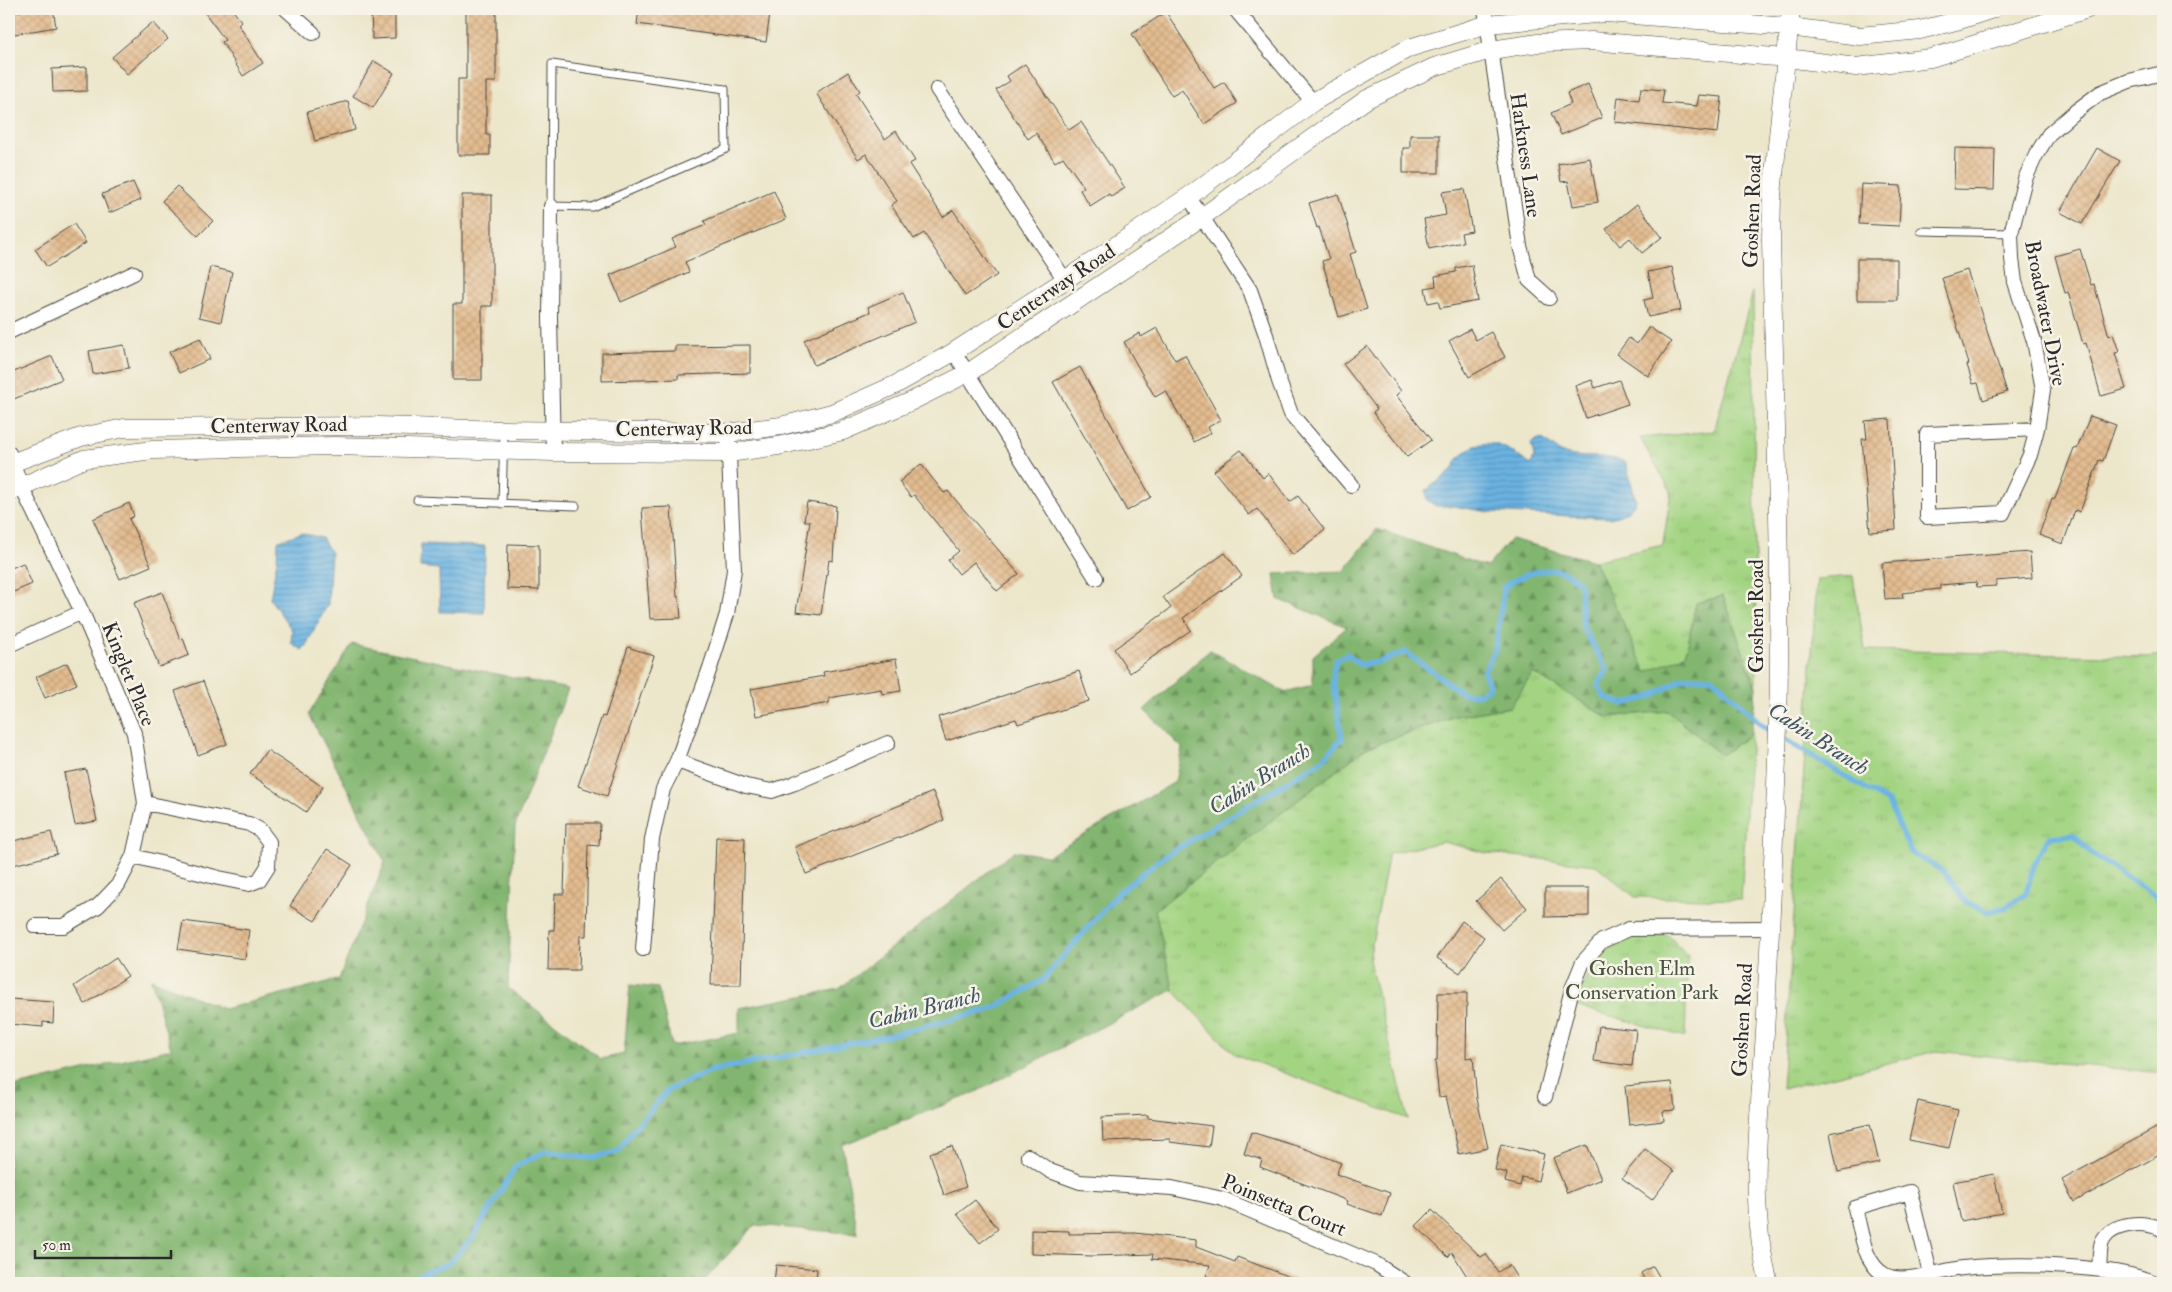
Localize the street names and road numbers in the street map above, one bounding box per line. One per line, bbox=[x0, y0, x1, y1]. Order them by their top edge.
street label: Harkness Lane bbox=[1503, 91, 1548, 219]
street label: Goshen Road bbox=[1737, 153, 1768, 268]
street label: Centerway Road bbox=[992, 238, 1121, 337]
street label: Broadwater Drive bbox=[2018, 238, 2073, 388]
street label: Centerway Road bbox=[210, 411, 348, 440]
street label: Centerway Road bbox=[615, 414, 753, 443]
street label: Goshen Road bbox=[1743, 558, 1770, 673]
street label: Kinglet Place bbox=[95, 618, 162, 731]
street label: Goshen Road bbox=[1726, 962, 1759, 1078]
street label: Poinsetta Court bbox=[1218, 1168, 1350, 1243]

